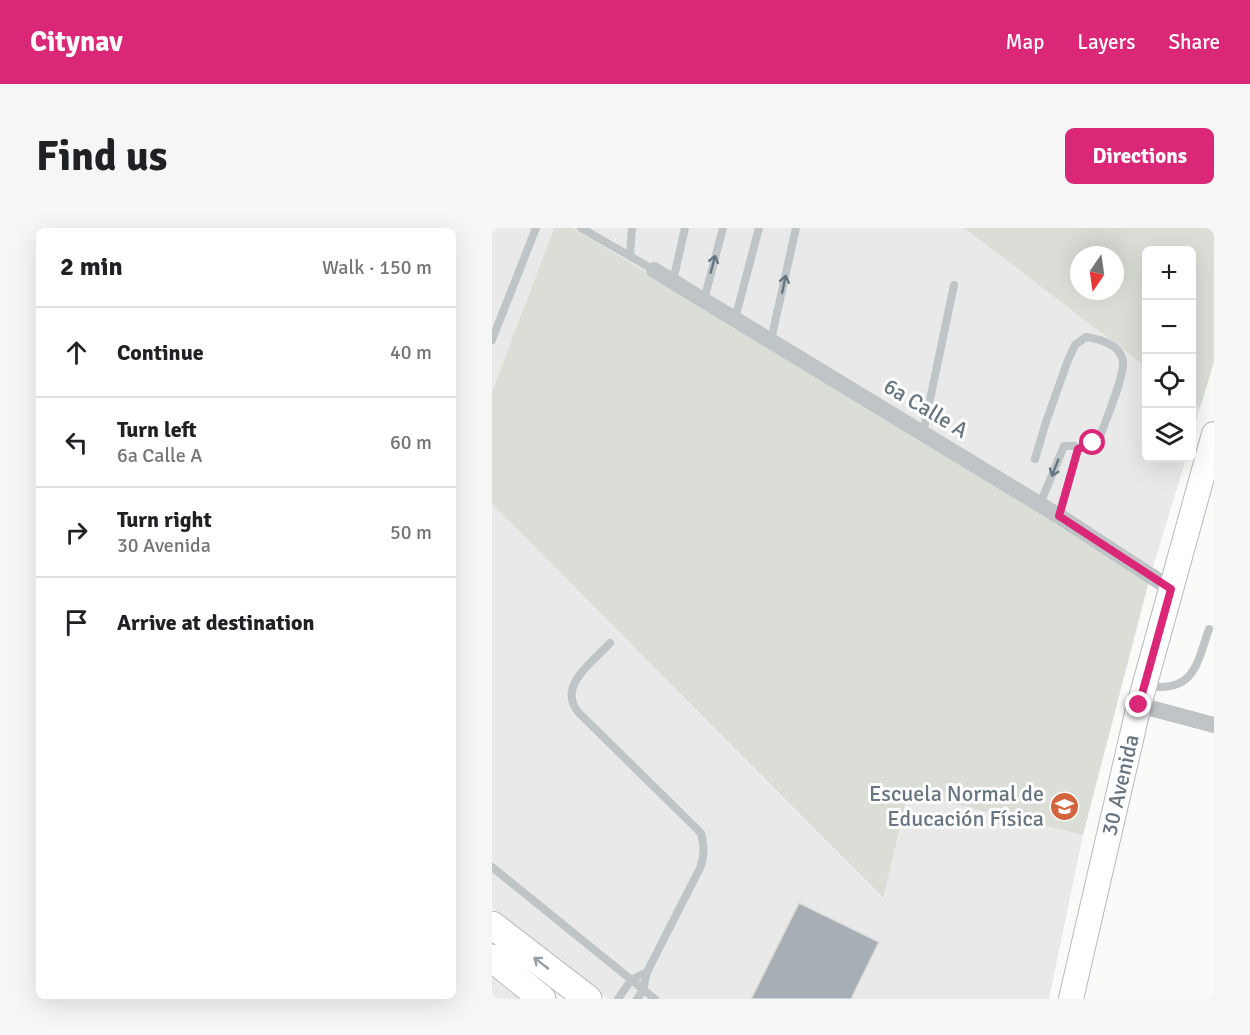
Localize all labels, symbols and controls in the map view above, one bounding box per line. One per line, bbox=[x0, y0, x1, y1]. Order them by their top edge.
text: Citynav bbox=[30, 25, 123, 59]
text: Map bbox=[1006, 29, 1044, 55]
text: Layers bbox=[1077, 29, 1135, 55]
text: Share bbox=[1168, 29, 1220, 55]
button: Directions bbox=[1065, 128, 1214, 184]
text: Find us bbox=[36, 131, 167, 182]
north arrow bbox=[1070, 246, 1124, 300]
map controls bbox=[1142, 246, 1196, 462]
button: + bbox=[1142, 246, 1196, 300]
text: 2 min bbox=[60, 251, 123, 283]
text: Walk · 150 m bbox=[322, 255, 432, 280]
one-way arrow bbox=[708, 255, 719, 274]
one-way arrow bbox=[779, 275, 790, 294]
button: − bbox=[1142, 300, 1196, 354]
icon: ahead bbox=[60, 336, 93, 369]
text: Continue bbox=[117, 339, 204, 366]
text: 40 m bbox=[390, 340, 432, 365]
button: locate bbox=[1142, 354, 1196, 408]
street label: 6a Calle A bbox=[879, 372, 974, 444]
button: layers bbox=[1142, 408, 1196, 462]
text: Turn left bbox=[117, 416, 197, 443]
icon: left bbox=[60, 426, 93, 459]
route start bbox=[1079, 429, 1105, 455]
text: 60 m bbox=[390, 430, 432, 455]
text: 6a Calle A bbox=[117, 443, 202, 468]
one-way arrow bbox=[1048, 458, 1059, 476]
text: Turn right bbox=[117, 506, 212, 533]
icon: right bbox=[60, 516, 93, 549]
text: 50 m bbox=[390, 520, 432, 545]
text: 30 Avenida bbox=[117, 533, 211, 558]
icon: arrive bbox=[60, 606, 93, 639]
text: Arrive at destination bbox=[117, 609, 314, 636]
route end bbox=[1125, 691, 1151, 717]
street label: 30 Avenida bbox=[1095, 732, 1145, 838]
place label: Escuela Normal de Educación Física bbox=[869, 780, 1044, 832]
school or university icon: Escuela Normal de Educación Física bbox=[1049, 790, 1081, 822]
one-way arrow bbox=[534, 957, 550, 970]

